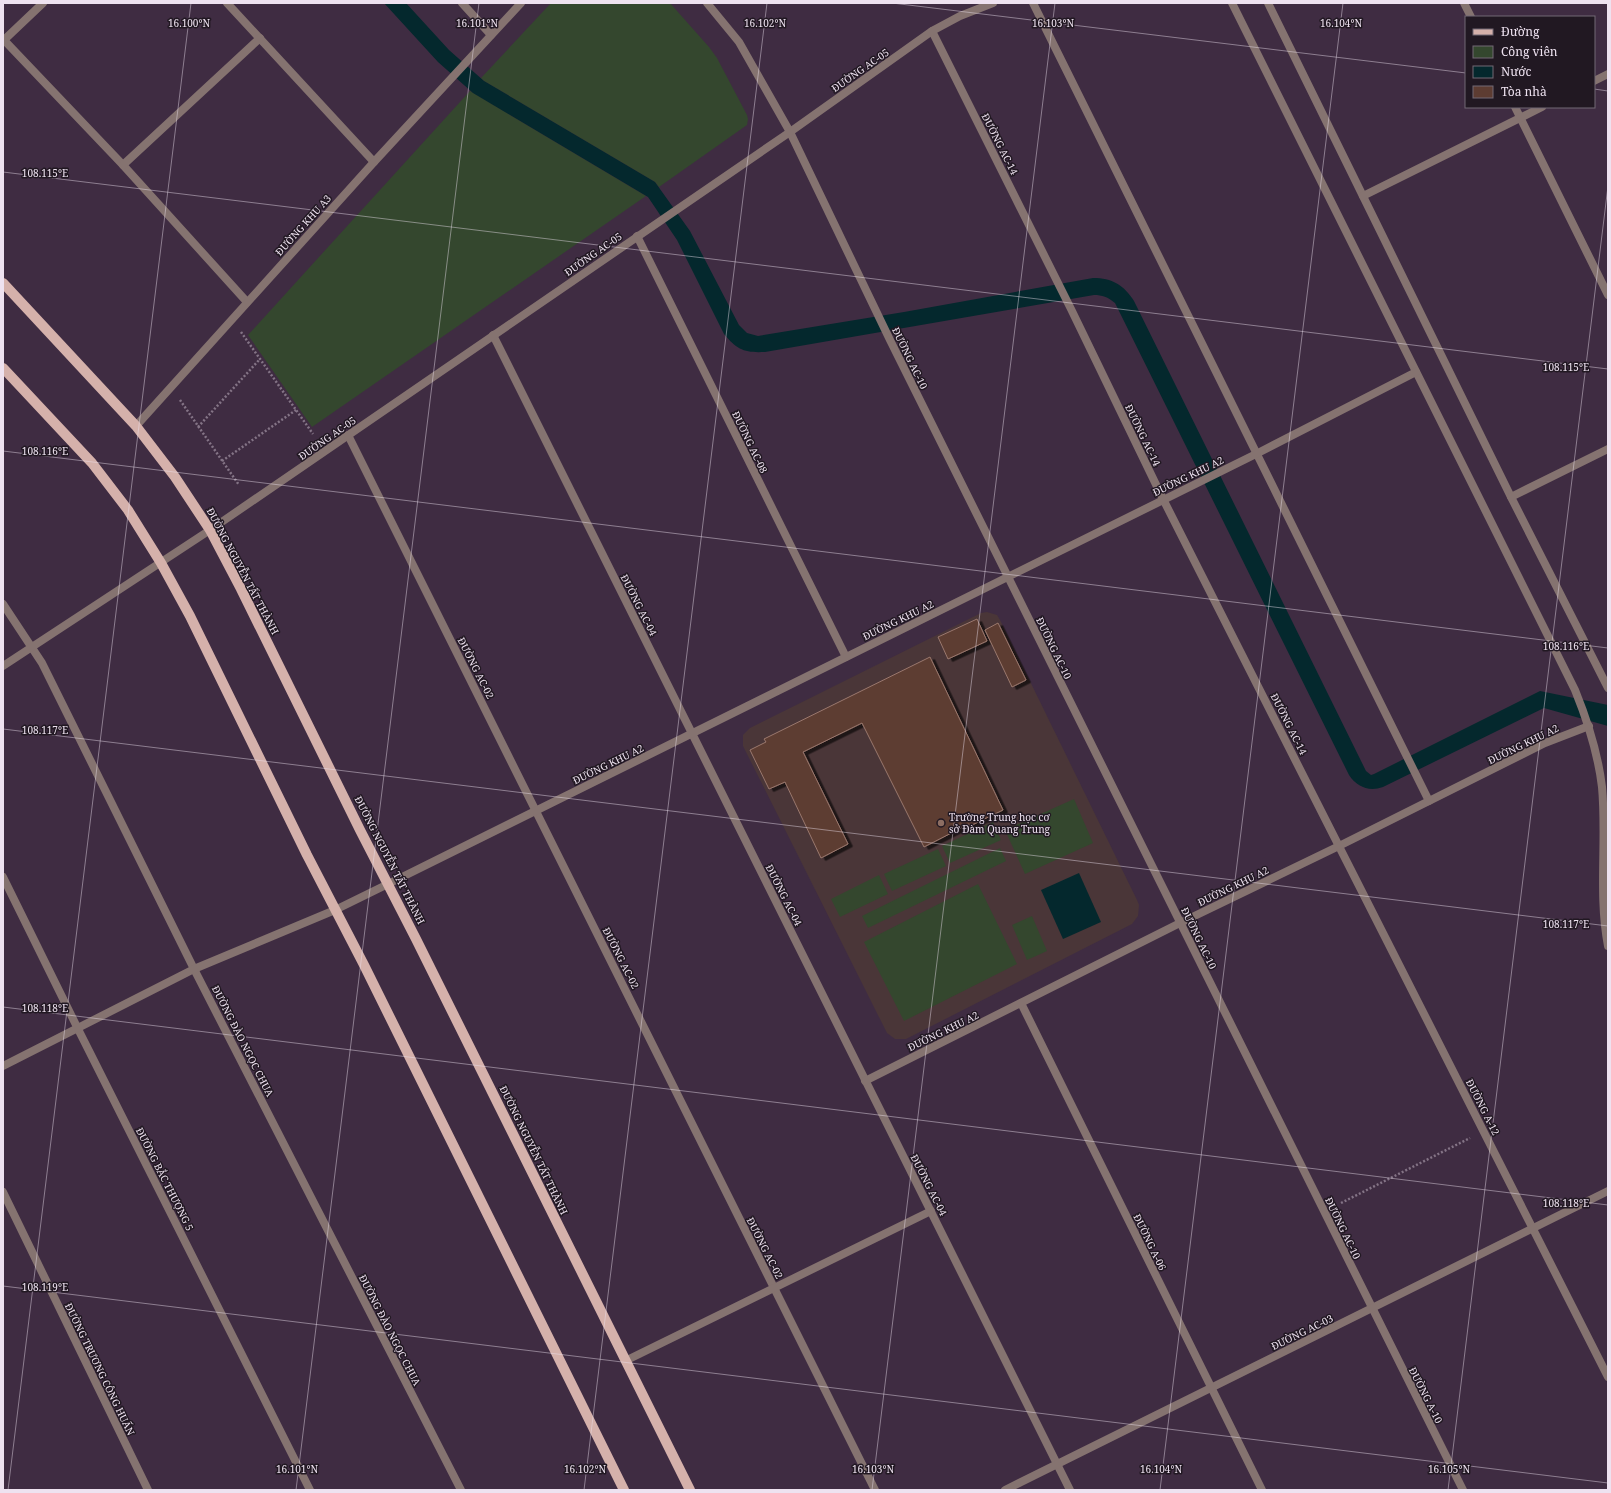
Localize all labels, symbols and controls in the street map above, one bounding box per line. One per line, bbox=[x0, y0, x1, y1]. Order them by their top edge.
text: 16.100°N bbox=[168, 16, 210, 30]
text: 16.101°N bbox=[456, 16, 498, 30]
text: 16.102°N bbox=[744, 16, 786, 30]
text: 16.103°N bbox=[1032, 16, 1074, 30]
text: 16.104°N bbox=[1320, 16, 1362, 30]
legend bbox=[1465, 16, 1595, 108]
text: Đường bbox=[1501, 23, 1540, 40]
text: Công viên bbox=[1501, 43, 1558, 60]
street label: ĐƯỜNG AC-05 bbox=[828, 45, 892, 95]
text: Nước bbox=[1501, 63, 1532, 80]
text: Tòa nhà bbox=[1501, 83, 1547, 100]
street label: ĐƯỜNG AC-14 bbox=[978, 111, 1022, 178]
text: 108.115°E bbox=[22, 166, 68, 180]
street label: ĐƯỜNG KHU A3 bbox=[272, 191, 334, 258]
street label: ĐƯỜNG AC-05 bbox=[561, 229, 625, 279]
street label: ĐƯỜNG AC-10 bbox=[889, 325, 931, 392]
text: 108.115°E bbox=[1543, 360, 1589, 374]
street label: ĐƯỜNG AC-14 bbox=[1122, 402, 1164, 469]
street label: ĐƯỜNG AC-08 bbox=[729, 409, 771, 476]
street label: ĐƯỜNG AC-05 bbox=[295, 413, 359, 463]
text: 108.116°E bbox=[22, 444, 68, 458]
street label: ĐƯỜNG KHU A2 bbox=[1150, 453, 1226, 499]
street label: ĐƯỜNG NGUYỄN TẤT THÀNH bbox=[203, 505, 283, 637]
street label: ĐƯỜNG AC-04 bbox=[617, 572, 661, 639]
street label: ĐƯỜNG KHU A2 bbox=[860, 597, 936, 643]
street label: ĐƯỜNG AC-10 bbox=[1033, 615, 1075, 682]
street label: ĐƯỜNG AC-02 bbox=[454, 635, 498, 701]
text: 108.116°E bbox=[1543, 639, 1589, 653]
street label: ĐƯỜNG AC-14 bbox=[1267, 691, 1311, 758]
street label: ĐƯỜNG KHU A2 bbox=[1485, 721, 1561, 767]
text: 108.117°E bbox=[22, 723, 68, 737]
street label: ĐƯỜNG KHU A2 bbox=[570, 741, 646, 787]
street label: ĐƯỜNG NGUYỄN TẤT THÀNH bbox=[352, 793, 429, 927]
place label: Trường Trung học cơ sở Đàm Quang Trung bbox=[949, 810, 1051, 836]
marker: Trường Trung học cơ sở Đàm Quang Trung bbox=[936, 818, 946, 828]
street label: ĐƯỜNG AC-04 bbox=[762, 862, 806, 929]
street label: ĐƯỜNG KHU A2 bbox=[1195, 863, 1271, 909]
street label: ĐƯỜNG AC-10 bbox=[1178, 905, 1220, 972]
text: 108.117°E bbox=[1543, 917, 1589, 931]
street label: ĐƯỜNG AC-02 bbox=[599, 925, 643, 991]
street label: ĐƯỜNG ĐÀO NGỌC CHUA bbox=[209, 983, 278, 1100]
text: 108.118°E bbox=[22, 1001, 68, 1015]
street label: ĐƯỜNG KHU A2 bbox=[905, 1008, 981, 1054]
street label: ĐƯỜNG A-12 bbox=[1463, 1076, 1503, 1138]
street label: ĐƯỜNG NGUYỄN TẤT THÀNH bbox=[497, 1083, 572, 1217]
street label: ĐƯỜNG BẮC THƯỢNG 5 bbox=[133, 1125, 197, 1233]
street label: ĐƯỜNG AC-04 bbox=[907, 1152, 951, 1219]
street label: ĐƯỜNG AC-10 bbox=[1322, 1195, 1364, 1262]
text: 108.118°E bbox=[1543, 1196, 1589, 1210]
street label: ĐƯỜNG A-06 bbox=[1130, 1211, 1170, 1273]
street label: ĐƯỜNG AC-02 bbox=[743, 1215, 787, 1281]
street label: ĐƯỜNG ĐÀO NGỌC CHUA bbox=[356, 1272, 425, 1389]
text: 108.119°E bbox=[22, 1280, 68, 1294]
street label: ĐƯỜNG TRƯƠNG CÔNG HUẤN bbox=[62, 1300, 138, 1438]
street label: ĐƯỜNG AC-03 bbox=[1269, 1311, 1336, 1353]
street label: ĐƯỜNG A-10 bbox=[1406, 1364, 1446, 1426]
text: 16.101°N bbox=[276, 1462, 318, 1476]
text: 16.102°N bbox=[564, 1462, 606, 1476]
text: 16.103°N bbox=[852, 1462, 894, 1476]
text: 16.104°N bbox=[1140, 1462, 1182, 1476]
text: 16.105°N bbox=[1428, 1462, 1470, 1476]

